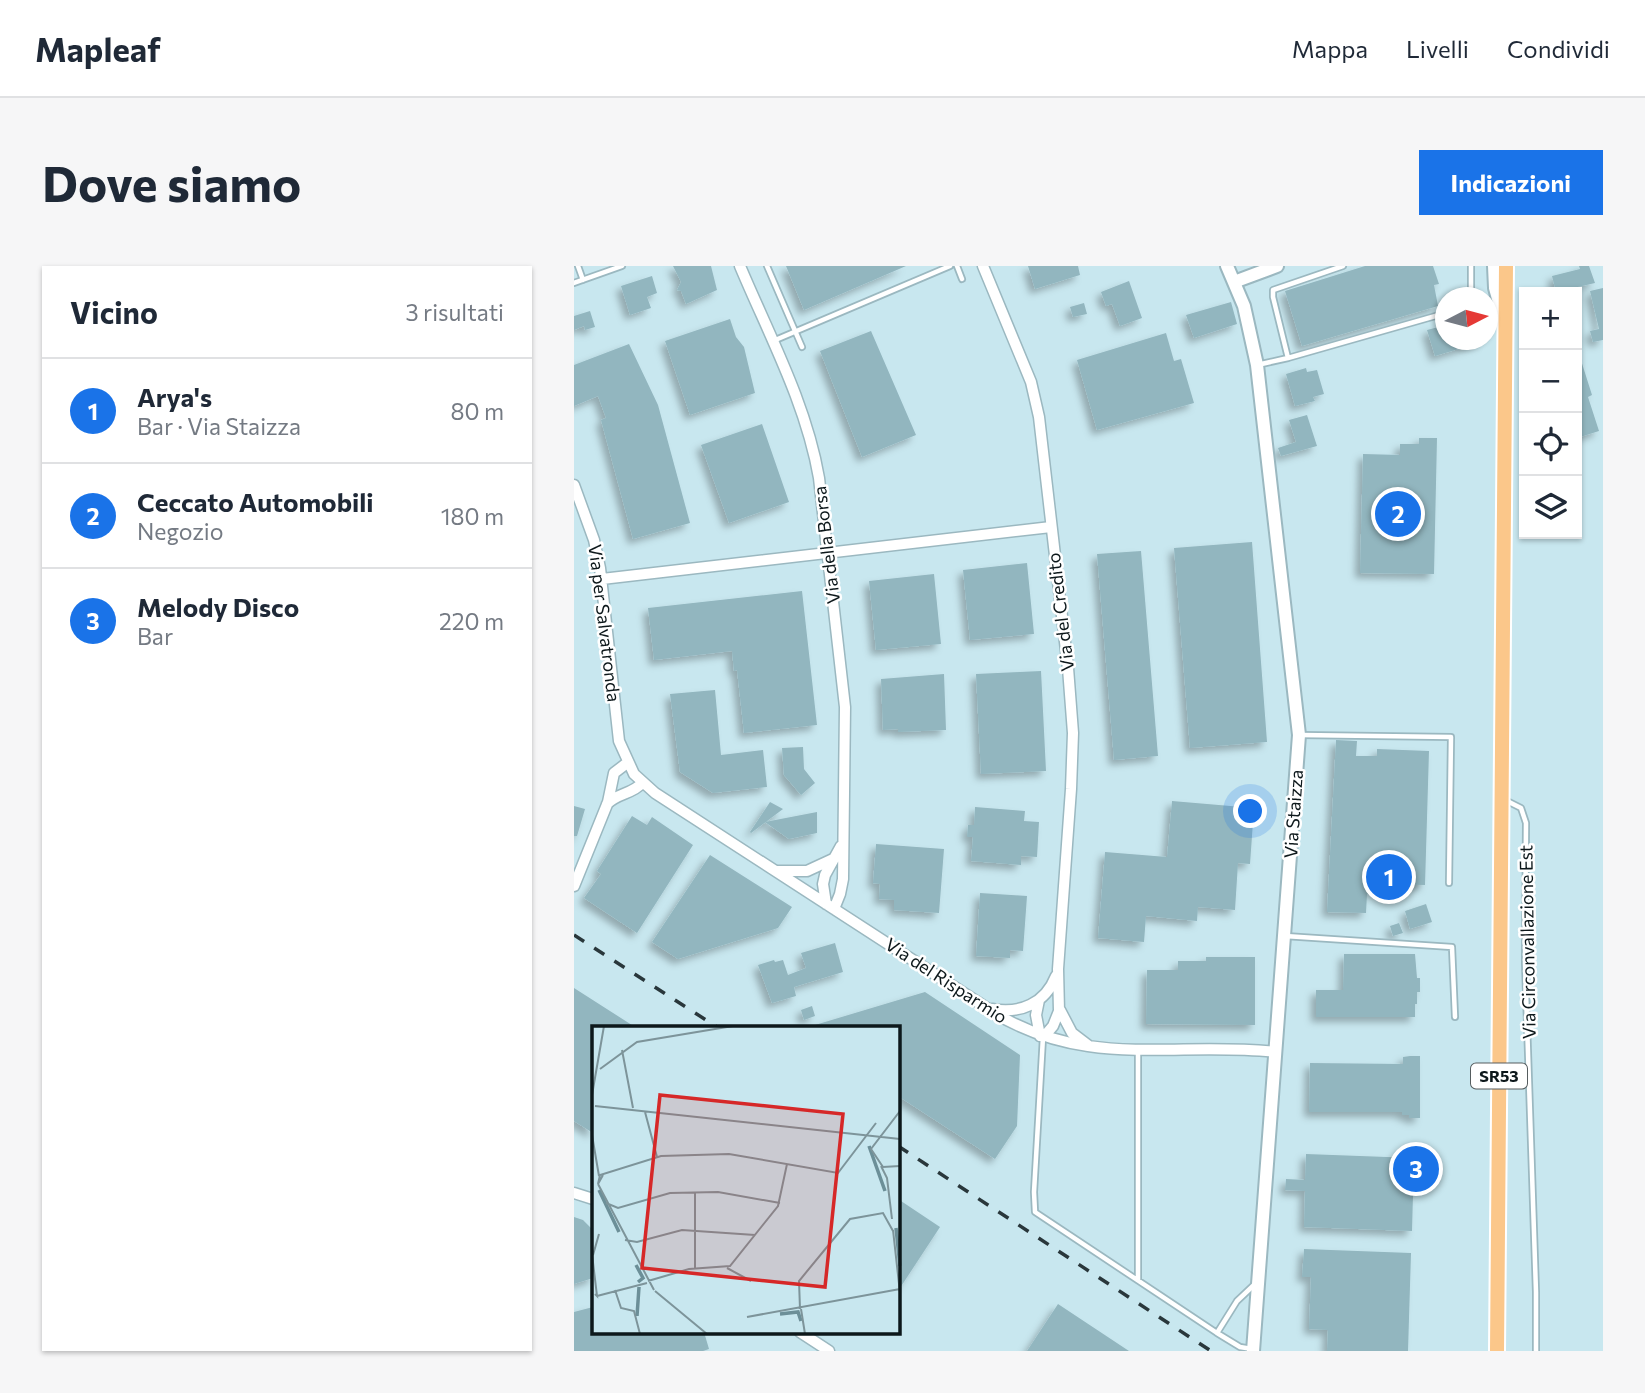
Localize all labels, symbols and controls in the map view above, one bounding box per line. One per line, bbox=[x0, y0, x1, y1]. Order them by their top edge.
text: Mapleaf bbox=[35, 28, 161, 69]
text: Mappa bbox=[1292, 34, 1368, 63]
text: Livelli bbox=[1406, 34, 1469, 63]
text: Condividi bbox=[1507, 34, 1610, 63]
button: Indicazioni bbox=[1419, 150, 1603, 215]
text: Dove siamo bbox=[42, 152, 301, 212]
north arrow bbox=[1435, 287, 1498, 350]
map controls bbox=[1519, 287, 1582, 539]
button: + bbox=[1519, 287, 1582, 350]
text: Vicino bbox=[70, 293, 158, 330]
text: 3 risultati bbox=[405, 298, 504, 326]
button: − bbox=[1519, 350, 1582, 413]
text: Arya's bbox=[137, 381, 212, 412]
text: 1 bbox=[88, 397, 98, 425]
text: 80 m bbox=[451, 397, 504, 425]
text: Bar · Via Staizza bbox=[137, 412, 301, 440]
button: locate bbox=[1519, 413, 1582, 476]
button: layers bbox=[1519, 476, 1582, 539]
street label: Via della Borsa bbox=[808, 485, 844, 605]
text: Ceccato Automobili bbox=[137, 486, 374, 517]
pin: 2 bbox=[1375, 488, 1421, 540]
text: 2 bbox=[86, 502, 100, 530]
text: 180 m bbox=[441, 502, 504, 530]
text: Negozio bbox=[137, 517, 224, 545]
street label: Via per Salvatronda bbox=[584, 543, 626, 703]
street label: Via del Credito bbox=[1042, 551, 1078, 673]
text: Melody Disco bbox=[137, 591, 299, 622]
text: 3 bbox=[86, 607, 100, 635]
text: 220 m bbox=[439, 607, 504, 635]
text: Bar bbox=[137, 622, 173, 650]
street label: Via Staizza bbox=[1279, 769, 1307, 859]
your location bbox=[1233, 794, 1267, 828]
street label: Via Circonvallazione Est bbox=[1514, 845, 1540, 1039]
pin: 1 bbox=[1366, 851, 1412, 903]
street label: Via del Risparmio bbox=[881, 933, 1012, 1028]
inset map bbox=[592, 1026, 900, 1334]
road number: SR53 bbox=[1471, 1063, 1527, 1088]
pin: 3 bbox=[1393, 1143, 1439, 1195]

